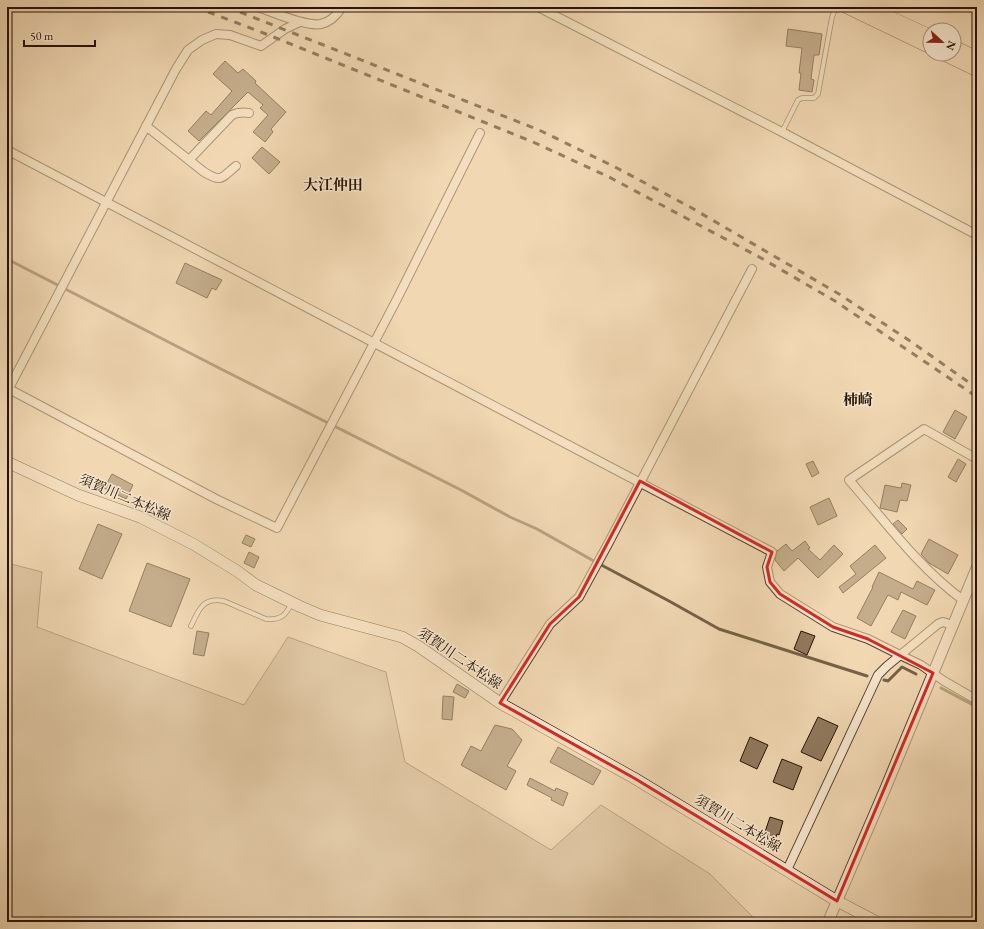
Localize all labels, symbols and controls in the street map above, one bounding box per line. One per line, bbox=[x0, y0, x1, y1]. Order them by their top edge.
scale bar bbox=[24, 22, 95, 48]
north arrow bbox=[922, 22, 962, 62]
text: 50 m bbox=[30, 28, 54, 44]
text: N bbox=[943, 39, 959, 53]
district label: 大江仲田 bbox=[303, 175, 363, 194]
district label: 柿崎 bbox=[843, 390, 873, 409]
street label: 須賀川二本松線 bbox=[76, 470, 174, 524]
street label: 須賀川二本松線 bbox=[414, 623, 506, 693]
street label: 須賀川二本松線 bbox=[691, 790, 785, 856]

